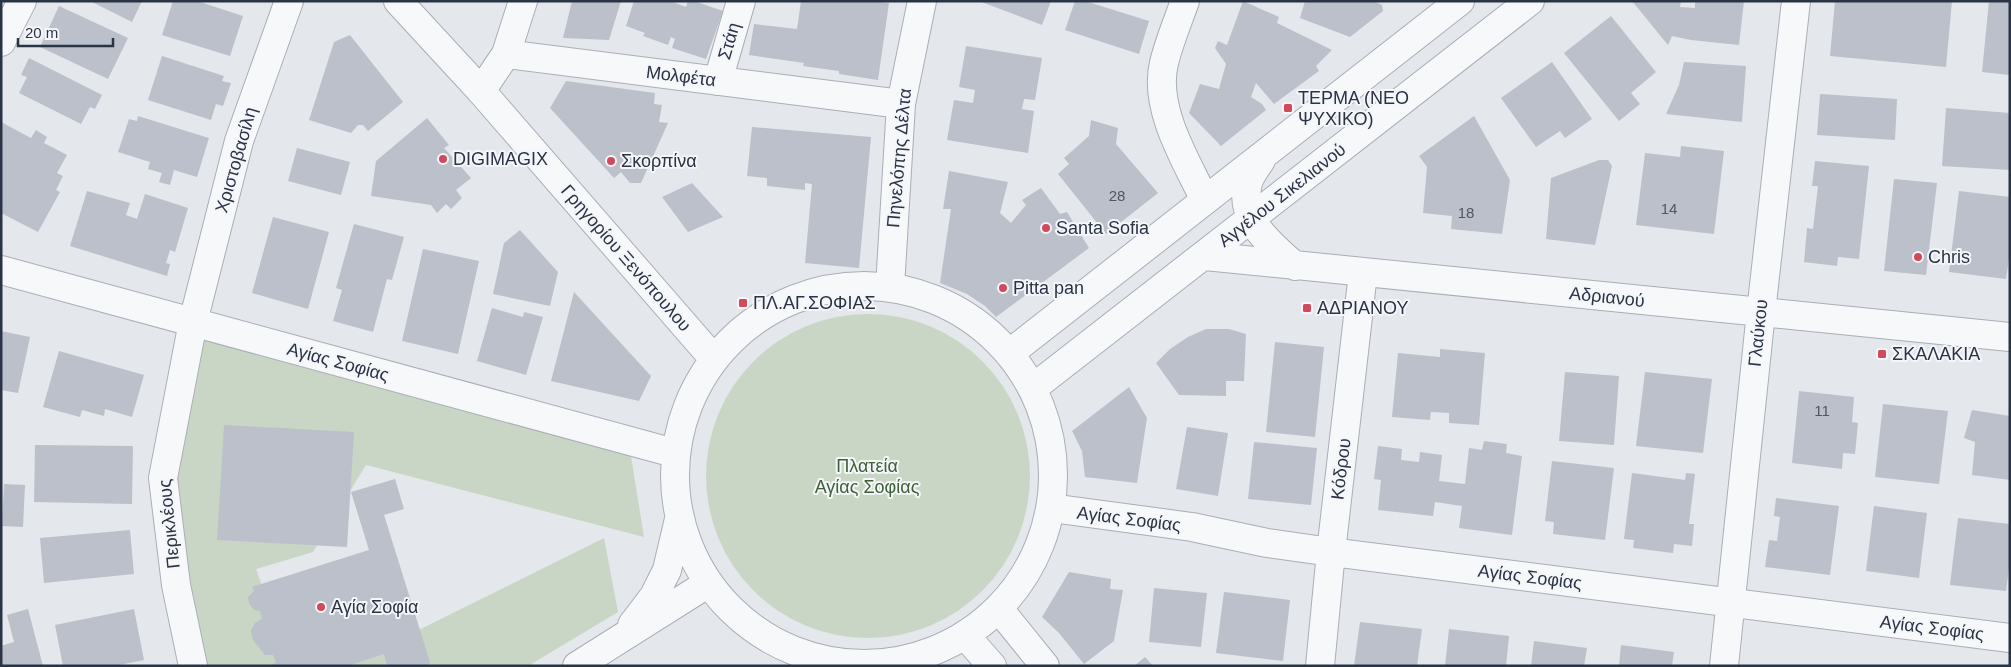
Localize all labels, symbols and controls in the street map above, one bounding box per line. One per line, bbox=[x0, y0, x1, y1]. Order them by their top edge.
scale bar bbox=[18, 15, 112, 47]
street label: Στάη bbox=[714, 20, 744, 62]
text: 20 m bbox=[25, 24, 58, 41]
street label: Μολφέτα bbox=[645, 62, 717, 90]
street label: Πηνελόπης Δέλτα bbox=[883, 87, 915, 229]
place label: ΤΕΡΜΑ (ΝΕΟ ΨΥΧΙΚΟ) bbox=[1298, 88, 1409, 129]
marker: ΤΕΡΜΑ (ΝΕΟ ΨΥΧΙΚΟ) bbox=[1282, 102, 1294, 114]
street label: Χριστοβασίλη bbox=[211, 105, 261, 215]
street label: Αγγέλου Σικελιανού bbox=[1214, 139, 1350, 251]
place label: DIGIMAGIX bbox=[453, 149, 548, 169]
place label: Σκορπίνα bbox=[621, 151, 697, 171]
marker: DIGIMAGIX bbox=[437, 153, 449, 165]
marker: Σκορπίνα bbox=[605, 155, 617, 167]
street label: Γρηγορίου Ξενόπουλου bbox=[557, 181, 695, 335]
house number: 28 bbox=[1109, 187, 1125, 204]
house number: 14 bbox=[1661, 200, 1677, 217]
house number: 18 bbox=[1458, 204, 1474, 221]
place label: Santa Sofia bbox=[1056, 218, 1150, 238]
marker: Santa Sofia bbox=[1040, 222, 1052, 234]
place label: Chris bbox=[1928, 247, 1970, 267]
marker: Chris bbox=[1912, 251, 1924, 263]
place label: Pitta pan bbox=[1013, 278, 1084, 298]
marker: Pitta pan bbox=[997, 282, 1009, 294]
street label: Αδριανού bbox=[1568, 283, 1646, 311]
place label: ΠΛ.ΑΓ.ΣΟΦΙΑΣ bbox=[753, 293, 876, 313]
marker: ΠΛ.ΑΓ.ΣΟΦΙΑΣ bbox=[737, 297, 749, 309]
place label: ΑΔΡΙΑΝΟΥ bbox=[1317, 298, 1408, 318]
street label: Γλαύκου bbox=[1745, 298, 1771, 368]
marker: ΑΔΡΙΑΝΟΥ bbox=[1301, 302, 1313, 314]
street label: Αγίας Σοφίας bbox=[285, 339, 391, 385]
place label: ΣΚΑΛΑΚΙΑ bbox=[1892, 344, 1980, 364]
marker: ΣΚΑΛΑΚΙΑ bbox=[1876, 348, 1888, 360]
house number: 11 bbox=[1814, 402, 1830, 419]
street label: Κόδρου bbox=[1327, 437, 1355, 501]
park label: Πλατεία Αγίας Σοφίας bbox=[815, 456, 920, 497]
street label: Περικλέους bbox=[154, 478, 184, 570]
street label: Αγίας Σοφίας bbox=[1076, 503, 1182, 535]
street label: Αγίας Σοφίας bbox=[1477, 561, 1583, 593]
place label: Αγία Σοφία bbox=[331, 597, 418, 617]
marker: Αγία Σοφία bbox=[315, 601, 327, 613]
street label: Αγίας Σοφίας bbox=[1879, 612, 1985, 644]

